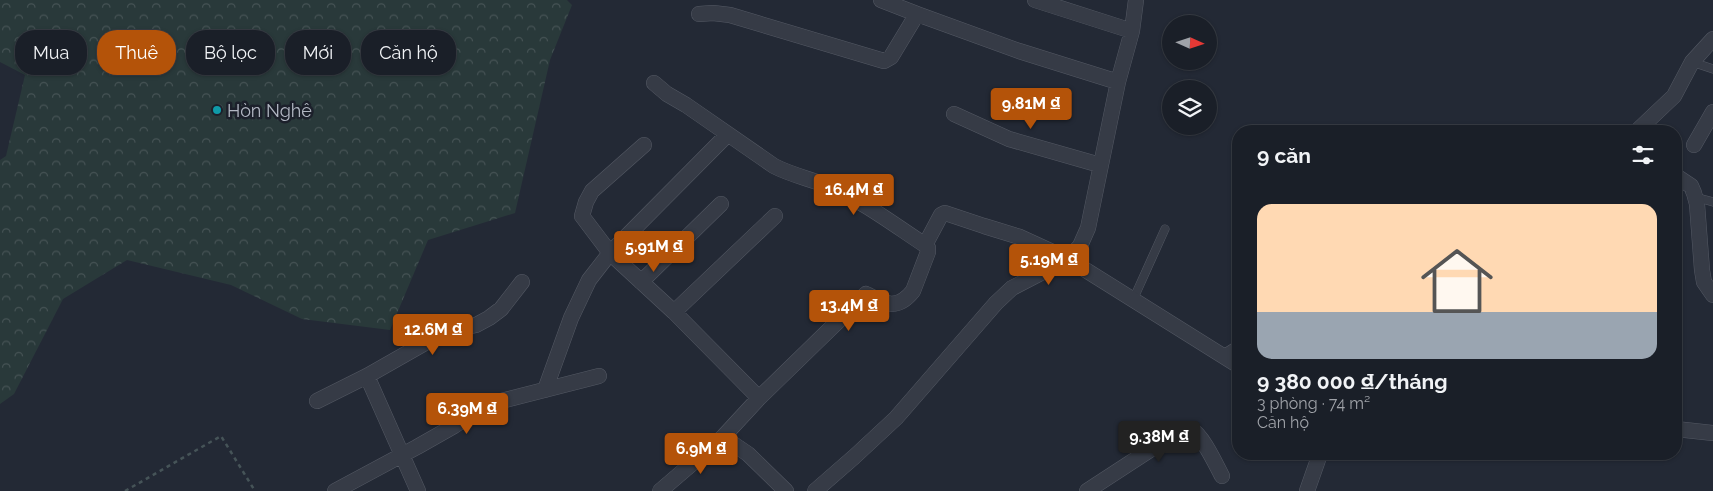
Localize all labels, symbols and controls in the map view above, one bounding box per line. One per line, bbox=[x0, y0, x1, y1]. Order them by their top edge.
north arrow bbox=[1162, 15, 1218, 70]
map controls bbox=[1162, 15, 1217, 135]
chip: Mua bbox=[15, 30, 87, 75]
chip: Thuê bbox=[97, 30, 176, 75]
chip: Bộ lọc bbox=[186, 30, 275, 75]
chip: Mới bbox=[285, 30, 351, 75]
chip: Căn hộ bbox=[361, 30, 456, 75]
button: layers bbox=[1162, 80, 1217, 135]
pin: 9.81M ₫ bbox=[985, 88, 1077, 130]
text: 9.81M ₫ bbox=[1002, 94, 1060, 113]
place label: Hòn Nghê bbox=[227, 100, 312, 121]
marker: Hòn Nghê bbox=[211, 104, 223, 116]
icon: filters bbox=[1629, 141, 1657, 169]
text: 9 căn bbox=[1257, 143, 1311, 168]
pin: 16.4M ₫ bbox=[808, 174, 900, 216]
text: 16.4M ₫ bbox=[825, 180, 883, 199]
pin: 5.91M ₫ bbox=[608, 230, 700, 273]
icon: home bbox=[1412, 236, 1502, 326]
text: 5.91M ₫ bbox=[625, 237, 683, 256]
pin: 5.19M ₫ bbox=[1003, 244, 1095, 286]
text: 5.19M ₫ bbox=[1020, 250, 1078, 269]
pin: 13.4M ₫ bbox=[803, 290, 895, 332]
text: 13.4M ₫ bbox=[820, 296, 878, 315]
pin: 12.6M ₫ bbox=[387, 314, 479, 356]
text: 12.6M ₫ bbox=[404, 320, 462, 339]
text: 9 380 000 ₫/tháng bbox=[1257, 369, 1447, 394]
pin: 6.39M ₫ bbox=[421, 392, 513, 435]
text: 3 phòng · 74 m² bbox=[1257, 394, 1370, 413]
text: 6.39M ₫ bbox=[437, 399, 497, 418]
text: Căn hộ bbox=[1257, 413, 1309, 432]
pin: 9.38M ₫ bbox=[1113, 420, 1205, 463]
text: 9.38M ₫ bbox=[1129, 427, 1189, 446]
pin: 6.9M ₫ bbox=[660, 432, 742, 475]
text: 6.9M ₫ bbox=[676, 439, 726, 458]

